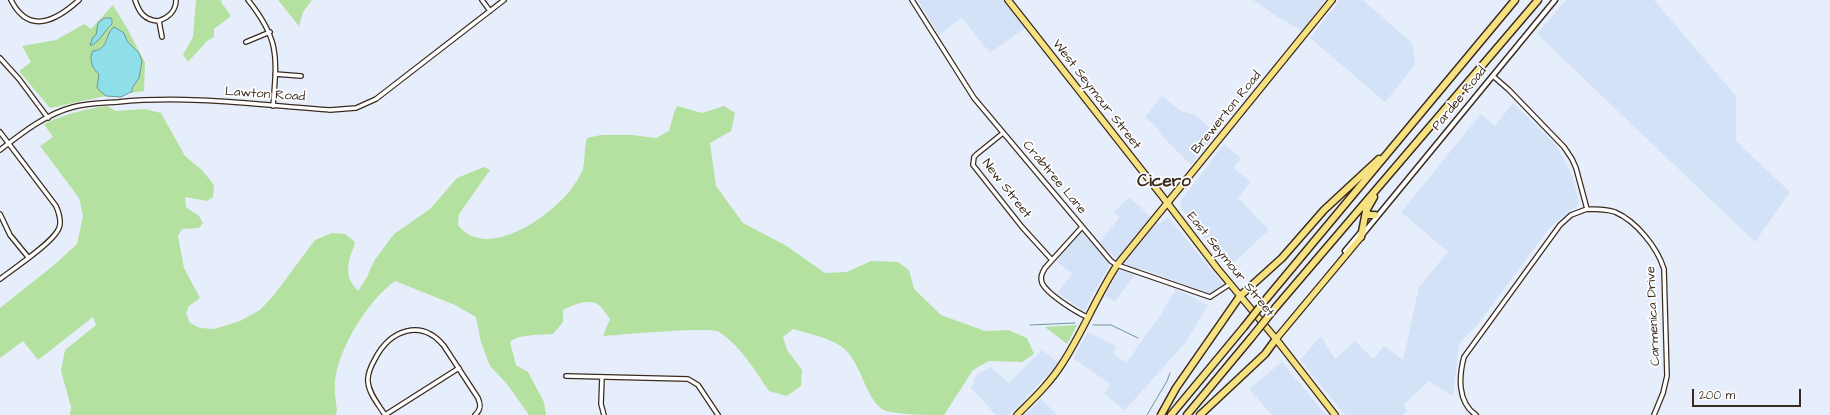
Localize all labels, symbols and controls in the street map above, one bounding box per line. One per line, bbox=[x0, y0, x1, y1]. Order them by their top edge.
street label: West Seymour Street bbox=[1048, 37, 1144, 153]
street label: Pardee Road bbox=[1429, 64, 1491, 134]
street label: Brewerton Road bbox=[1189, 68, 1265, 158]
street label: Lawton Road bbox=[224, 84, 306, 106]
street label: Crabtree Lane bbox=[1019, 138, 1089, 218]
street label: New Street bbox=[978, 156, 1034, 222]
district label: Cicero bbox=[1137, 172, 1191, 192]
street label: East Seymour Street bbox=[1183, 209, 1277, 321]
street label: Carmenica Drive bbox=[1644, 266, 1664, 366]
scale bar bbox=[1694, 381, 1803, 407]
text: 200 m bbox=[1699, 387, 1735, 404]

